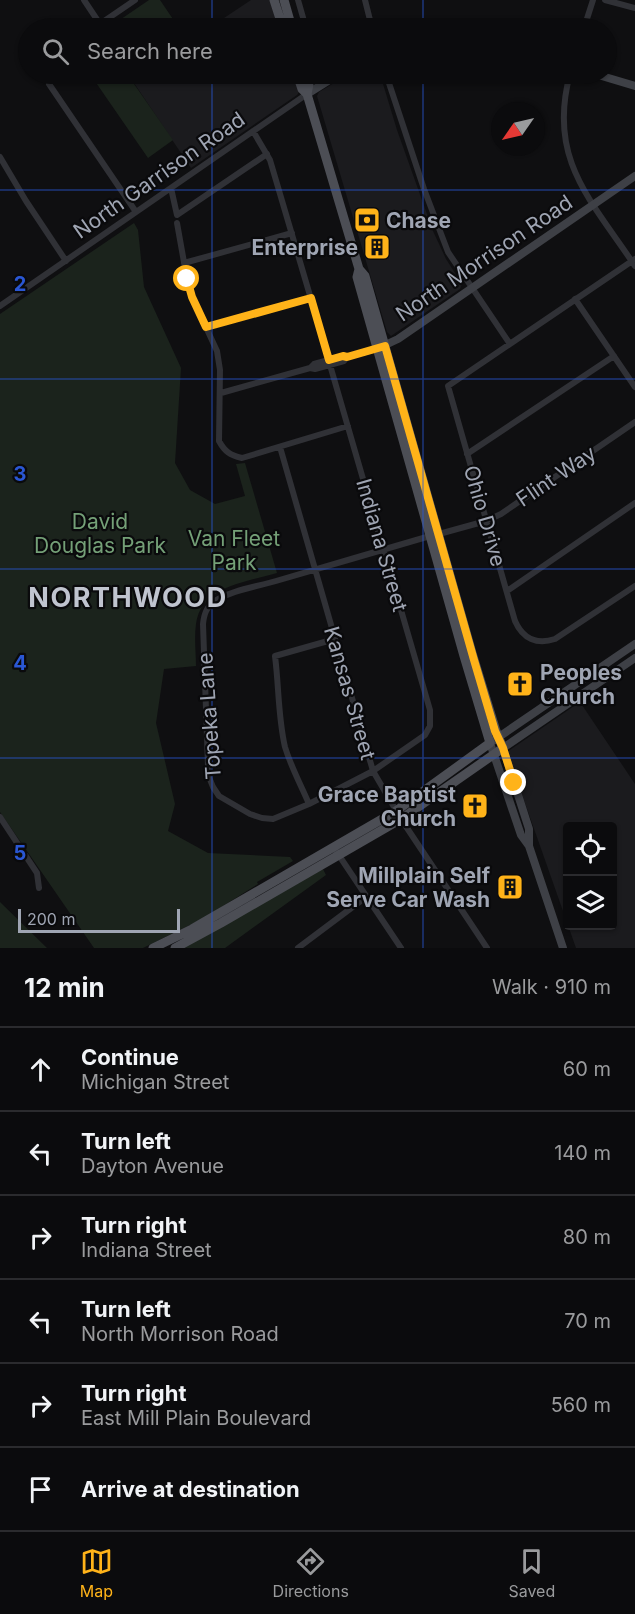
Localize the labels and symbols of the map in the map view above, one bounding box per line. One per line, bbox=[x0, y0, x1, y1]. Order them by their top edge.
north arrow bbox=[491, 102, 545, 156]
street label: North Garrison Road bbox=[68, 106, 250, 244]
street label: North Morrison Road bbox=[391, 190, 577, 326]
bank icon: Chase bbox=[352, 205, 382, 235]
place label: Chase bbox=[386, 208, 451, 233]
building icon: Enterprise bbox=[362, 232, 392, 262]
place label: Enterprise bbox=[252, 235, 358, 260]
route start bbox=[173, 265, 199, 291]
text: 2 bbox=[14, 272, 26, 296]
street label: Flint Way bbox=[511, 440, 601, 512]
text: 3 bbox=[14, 462, 26, 486]
street label: Ohio Drive bbox=[459, 462, 511, 570]
street label: Indiana Street bbox=[351, 476, 413, 614]
park label: David Douglas Park bbox=[34, 509, 166, 558]
park label: Van Fleet Park bbox=[188, 526, 280, 575]
district label: NORTHWOOD bbox=[28, 581, 228, 614]
street label: Kansas Street bbox=[319, 623, 381, 763]
text: 4 bbox=[13, 651, 27, 675]
street label: Topeka Lane bbox=[192, 652, 226, 780]
place label: Peoples Church bbox=[540, 660, 622, 709]
church icon: Peoples Church bbox=[505, 669, 535, 699]
route end bbox=[500, 769, 526, 795]
place label: Grace Baptist Church bbox=[318, 782, 456, 831]
church icon: Grace Baptist Church bbox=[460, 791, 490, 821]
text: 5 bbox=[14, 841, 26, 865]
place label: Millplain Self Serve Car Wash bbox=[326, 863, 491, 912]
building icon: Millplain Self Serve Car Wash bbox=[495, 872, 525, 902]
scale bar bbox=[18, 906, 180, 934]

